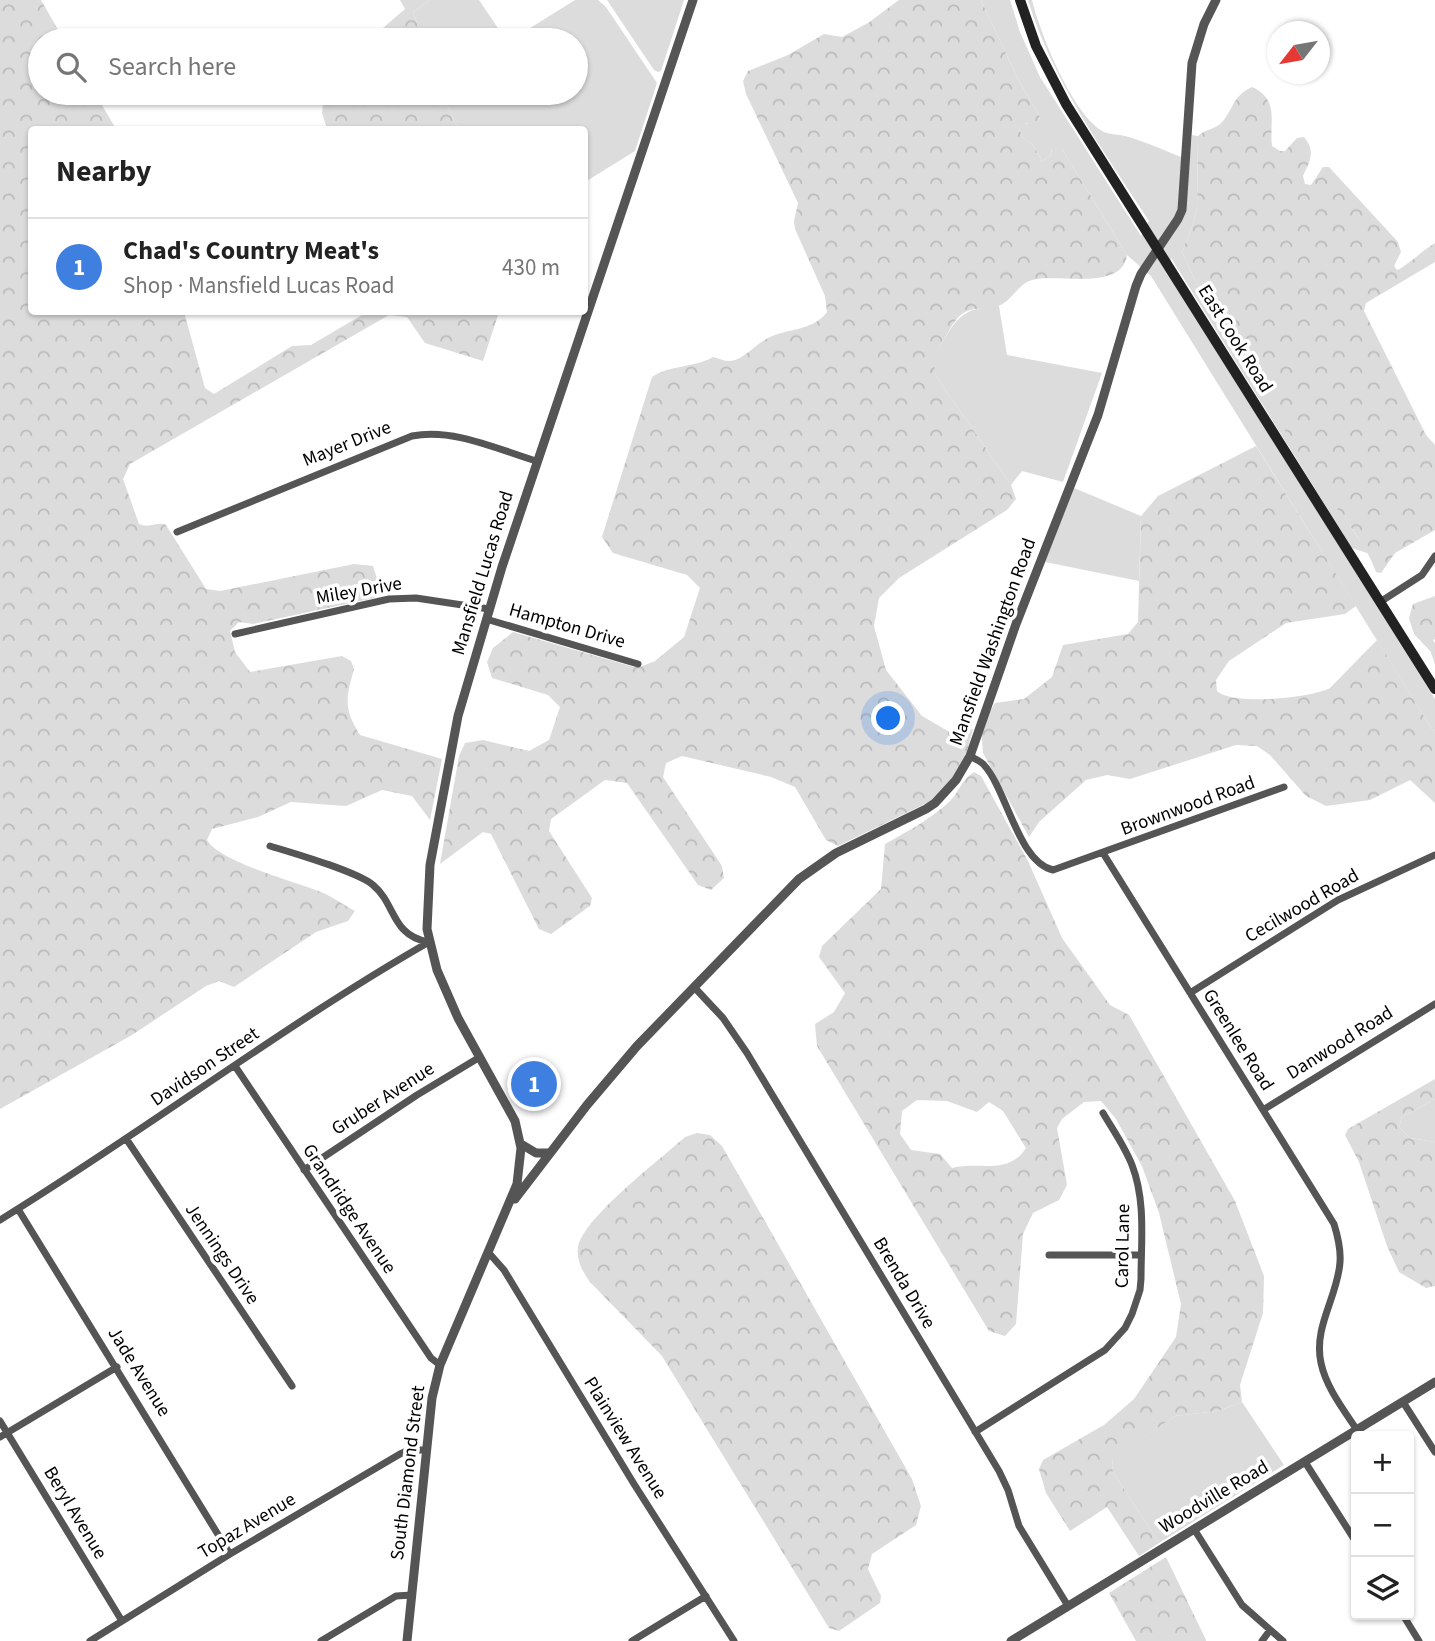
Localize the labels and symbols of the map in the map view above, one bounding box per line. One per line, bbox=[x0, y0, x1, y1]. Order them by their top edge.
north arrow bbox=[1267, 21, 1330, 84]
street label: East Cook Road bbox=[1191, 280, 1279, 398]
street label: Mayer Drive bbox=[299, 414, 395, 474]
street label: Mansfield Lucas Road bbox=[445, 487, 521, 659]
street label: Mansfield Washington Road bbox=[943, 534, 1043, 750]
street label: Miley Drive bbox=[314, 570, 404, 612]
street label: Hampton Drive bbox=[506, 597, 628, 655]
your location bbox=[871, 701, 905, 735]
street label: Brownwood Road bbox=[1117, 769, 1259, 843]
street label: Cecilwood Road bbox=[1240, 862, 1364, 950]
street label: Greenlee Road bbox=[1196, 984, 1280, 1096]
street label: Danwood Road bbox=[1282, 999, 1398, 1087]
street label: Davidson Street bbox=[145, 1020, 265, 1113]
street label: Gruber Avenue bbox=[326, 1056, 440, 1142]
pin: 1 bbox=[511, 1058, 557, 1110]
street label: Grandridge Avenue bbox=[296, 1139, 402, 1279]
street label: Jennings Drive bbox=[178, 1198, 266, 1310]
street label: Carol Lane bbox=[1109, 1204, 1137, 1288]
street label: Brenda Drive bbox=[866, 1232, 942, 1334]
street label: Jade Avenue bbox=[101, 1322, 177, 1422]
street label: Plainview Avenue bbox=[577, 1372, 673, 1504]
street label: South Diamond Street bbox=[384, 1384, 432, 1562]
street label: Woodville Road bbox=[1154, 1454, 1274, 1540]
street label: Beryl Avenue bbox=[37, 1462, 113, 1564]
street label: Topaz Avenue bbox=[193, 1486, 301, 1566]

